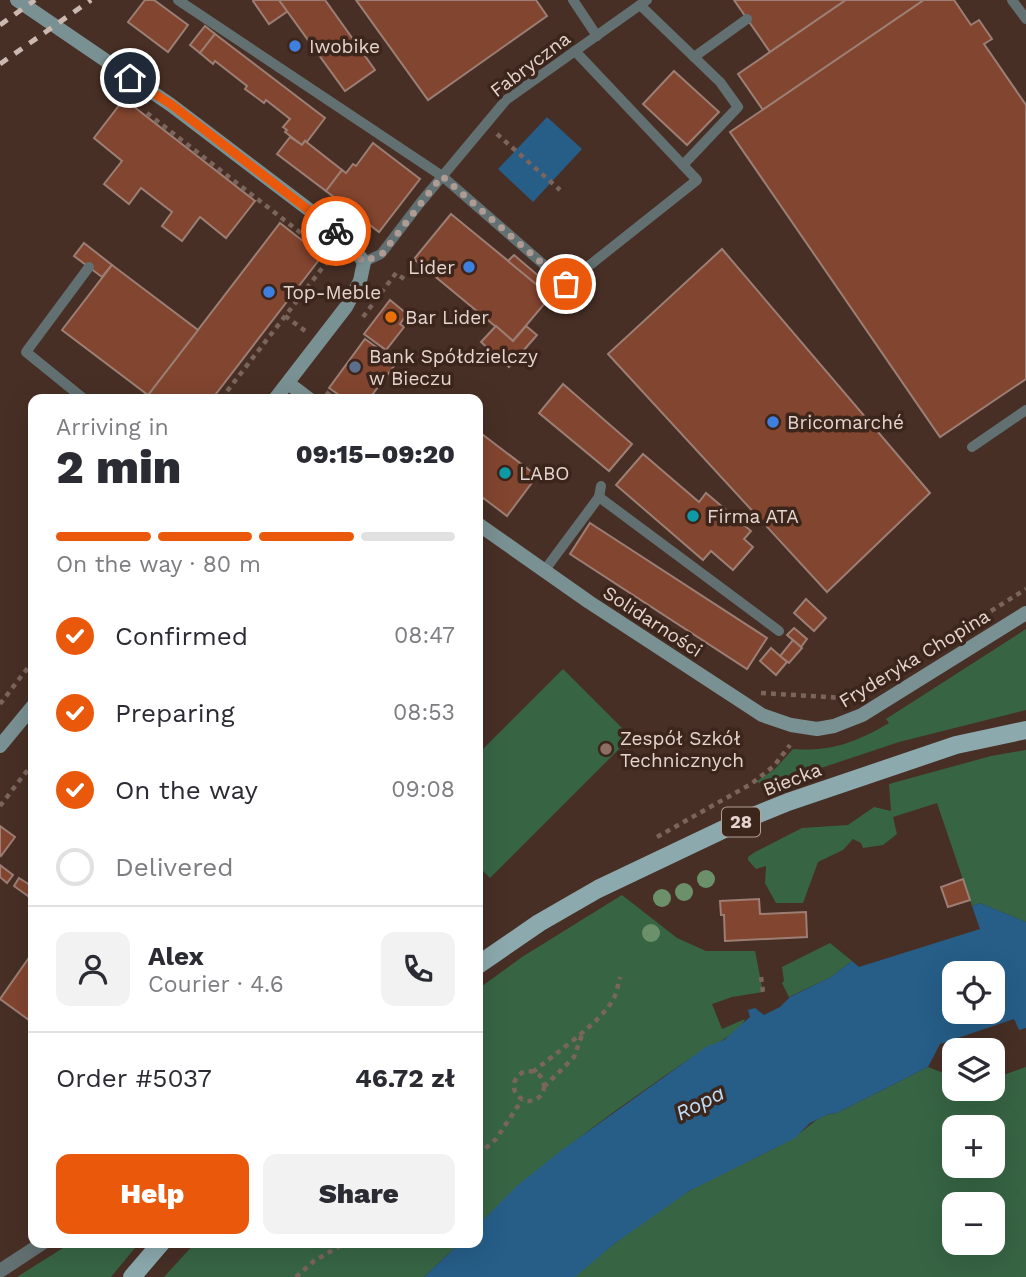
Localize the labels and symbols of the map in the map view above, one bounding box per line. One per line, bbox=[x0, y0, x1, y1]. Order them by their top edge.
street label: Fabryczna bbox=[486, 27, 575, 102]
place label: Iwobike bbox=[309, 35, 380, 58]
marker: Iwobike bbox=[287, 38, 303, 54]
pin bbox=[100, 48, 160, 108]
courier bbox=[301, 196, 371, 266]
pin bbox=[536, 254, 596, 314]
place label: Lider bbox=[408, 256, 455, 279]
marker: Lider bbox=[461, 259, 477, 275]
place label: Top-Meble bbox=[283, 281, 381, 304]
marker: Top-Meble bbox=[261, 284, 277, 300]
place label: Bar Lider bbox=[405, 306, 489, 329]
marker: Bar Lider bbox=[383, 309, 399, 325]
place label: Bank Spółdzielczy w Bieczu bbox=[369, 345, 538, 390]
marker: Bank Spółdzielczy w Bieczu bbox=[347, 359, 363, 375]
place label: Bricomarché bbox=[787, 411, 904, 434]
marker: Bricomarché bbox=[765, 414, 781, 430]
place label: LABO bbox=[519, 462, 570, 485]
marker: LABO bbox=[497, 465, 513, 481]
place label: Firma ATA bbox=[707, 505, 799, 528]
marker: Firma ATA bbox=[685, 508, 701, 524]
street label: Solidarności bbox=[599, 581, 707, 662]
street label: Fryderyka Chopina bbox=[835, 604, 994, 713]
place label: Zespół Szkół Technicznych bbox=[620, 727, 744, 772]
marker: Zespół Szkół Technicznych bbox=[598, 741, 614, 757]
street label: Biecka bbox=[760, 758, 825, 801]
road number: 28 bbox=[722, 808, 760, 836]
water label: Ropa bbox=[671, 1080, 728, 1125]

